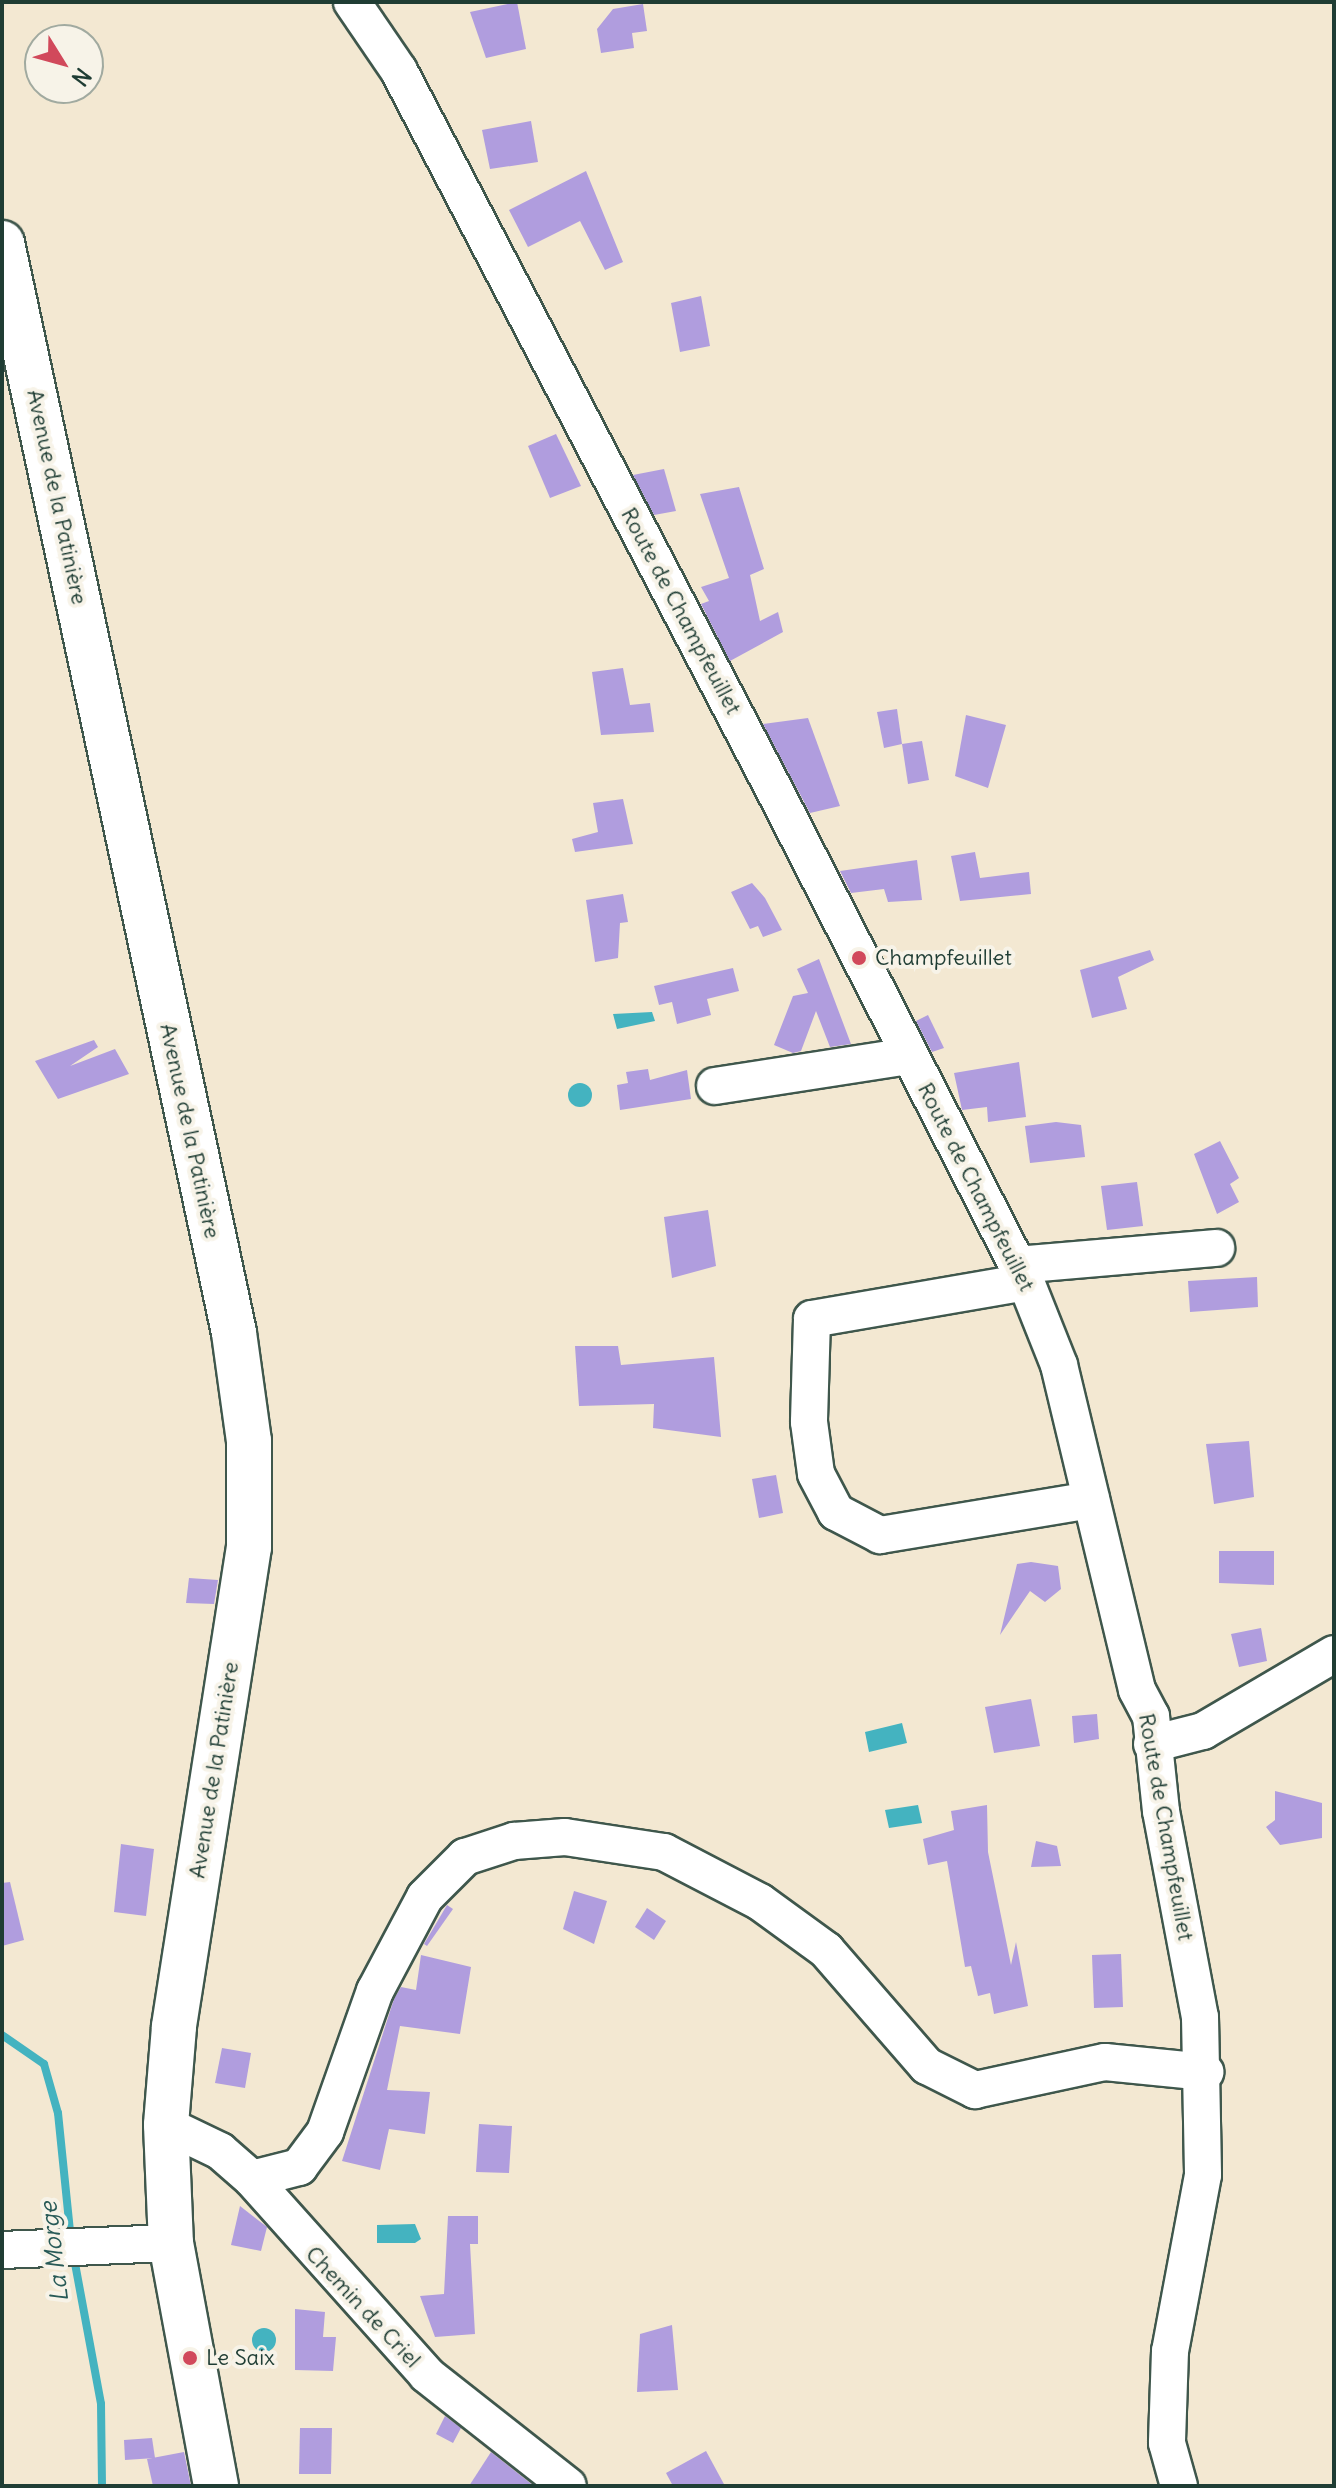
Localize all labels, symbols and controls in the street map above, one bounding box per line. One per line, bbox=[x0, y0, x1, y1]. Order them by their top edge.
north arrow bbox=[24, 24, 104, 104]
text: N bbox=[66, 63, 97, 92]
street label: Avenue de la Patinière bbox=[21, 387, 93, 607]
street label: Route de Champfeuillet bbox=[615, 503, 747, 719]
place label: Champfeuillet bbox=[875, 945, 1012, 971]
marker: Champfeuillet bbox=[850, 949, 868, 967]
street label: Avenue de la Patinière bbox=[154, 1021, 226, 1241]
street label: Route de Champfeuillet bbox=[912, 1079, 1040, 1295]
street label: Avenue de la Patinière bbox=[184, 1660, 244, 1880]
street label: Route de Champfeuillet bbox=[1133, 1711, 1199, 1943]
water label: La Morge bbox=[34, 2200, 74, 2304]
street label: Chemin de Criel bbox=[300, 2241, 426, 2373]
place label: Le Saix bbox=[206, 2345, 275, 2371]
marker: Le Saix bbox=[181, 2349, 199, 2367]

